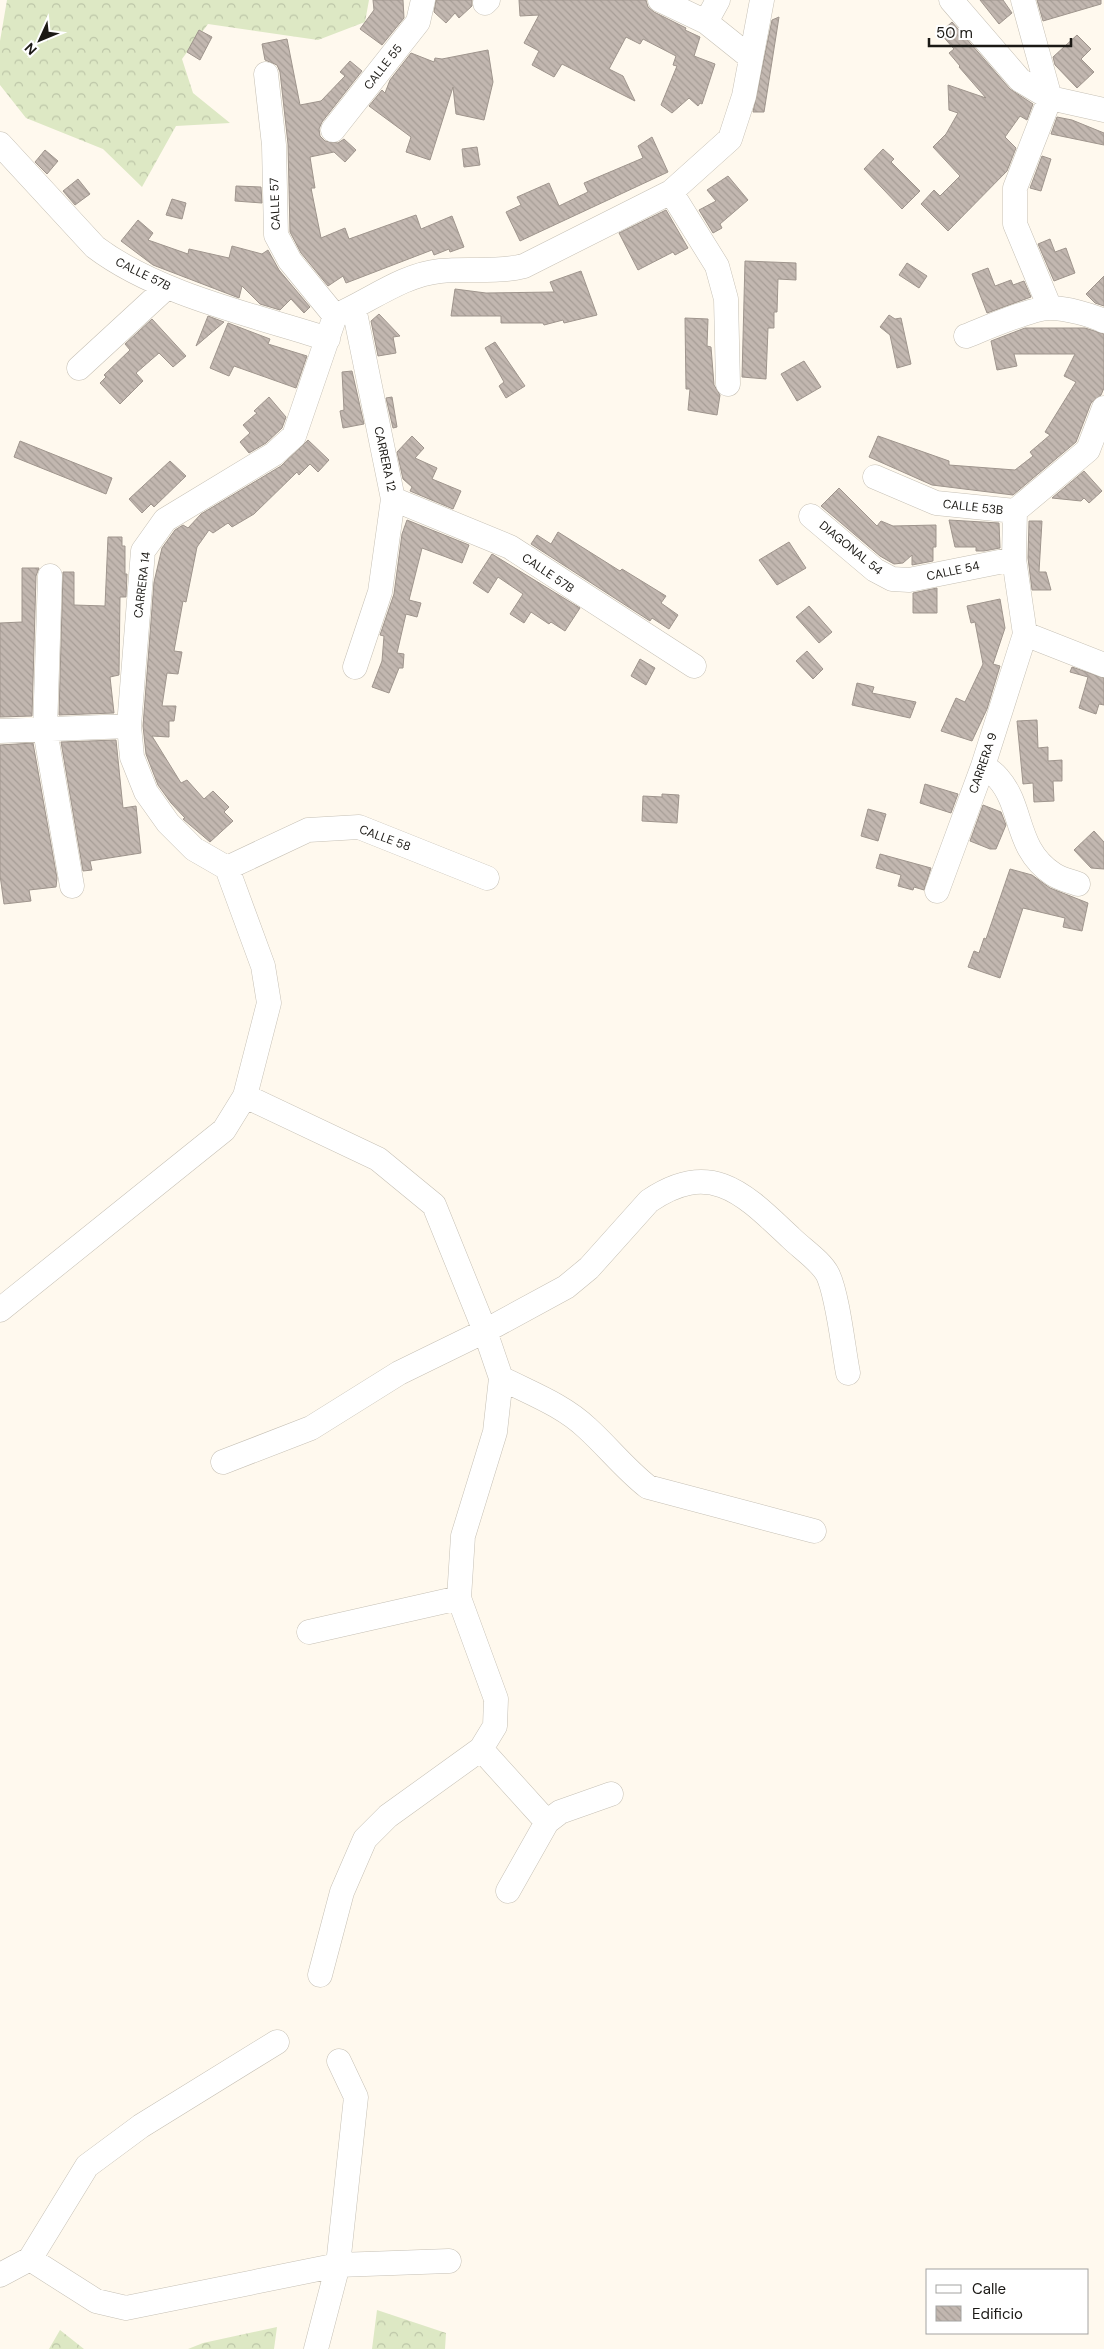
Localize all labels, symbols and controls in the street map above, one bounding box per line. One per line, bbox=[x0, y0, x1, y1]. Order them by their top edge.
north arrow bbox=[15, 15, 65, 65]
scale bar bbox=[929, 15, 1072, 47]
text: 50 m bbox=[936, 23, 973, 43]
text: N bbox=[21, 39, 41, 59]
street label: CALLE 55 bbox=[360, 41, 406, 93]
street label: CALLE 57 bbox=[266, 177, 284, 231]
street label: CALLE 57B bbox=[113, 254, 173, 294]
street label: CARRERA 12 bbox=[370, 425, 400, 493]
street label: CALLE 53B bbox=[942, 496, 1004, 518]
street label: DIAGONAL 54 bbox=[816, 517, 886, 579]
street label: CALLE 57B bbox=[519, 550, 577, 596]
street label: CARRERA 14 bbox=[130, 551, 154, 619]
street label: CALLE 54 bbox=[925, 558, 981, 584]
street label: CARRERA 9 bbox=[965, 731, 1001, 795]
street label: CALLE 58 bbox=[357, 821, 413, 855]
legend bbox=[926, 2269, 1089, 2334]
text: Calle bbox=[972, 2279, 1006, 2299]
text: Edificio bbox=[972, 2304, 1023, 2324]

